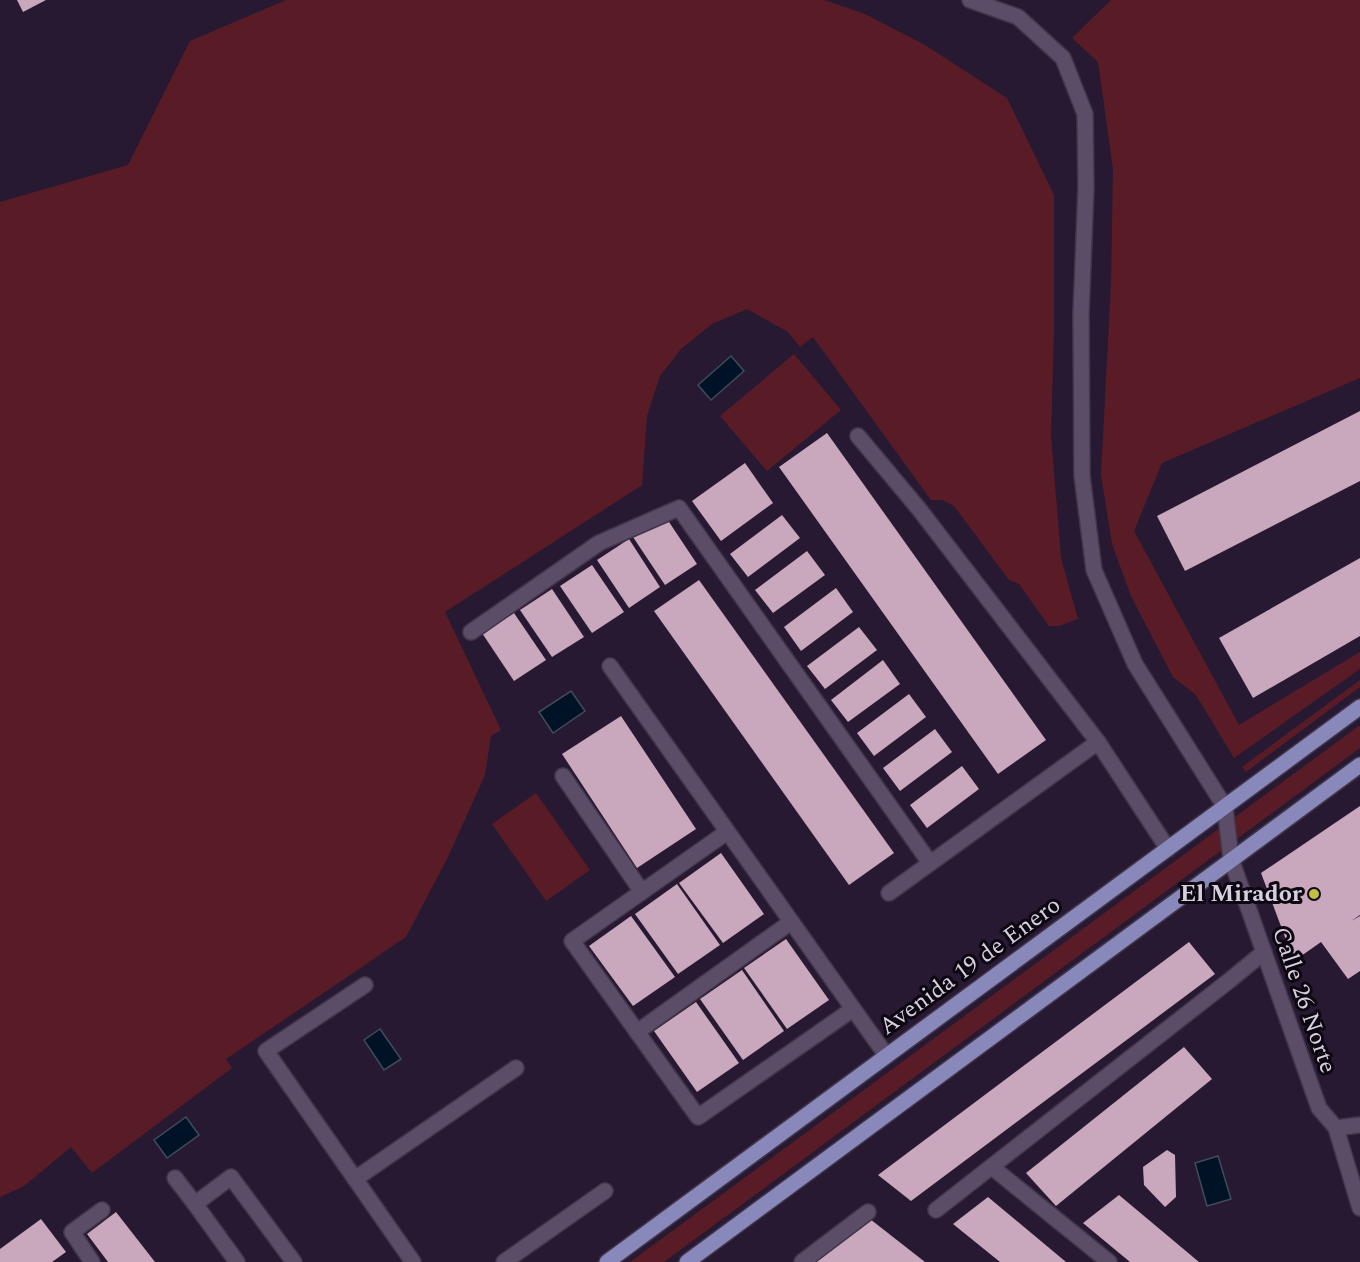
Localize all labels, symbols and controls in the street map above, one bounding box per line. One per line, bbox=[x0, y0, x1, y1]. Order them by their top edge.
place label: El Mirador bbox=[1180, 876, 1303, 912]
marker: El Mirador bbox=[1307, 887, 1321, 901]
street label: Avenida 19 de Enero bbox=[871, 888, 1069, 1044]
street label: Calle 26 Norte bbox=[1262, 922, 1346, 1078]

